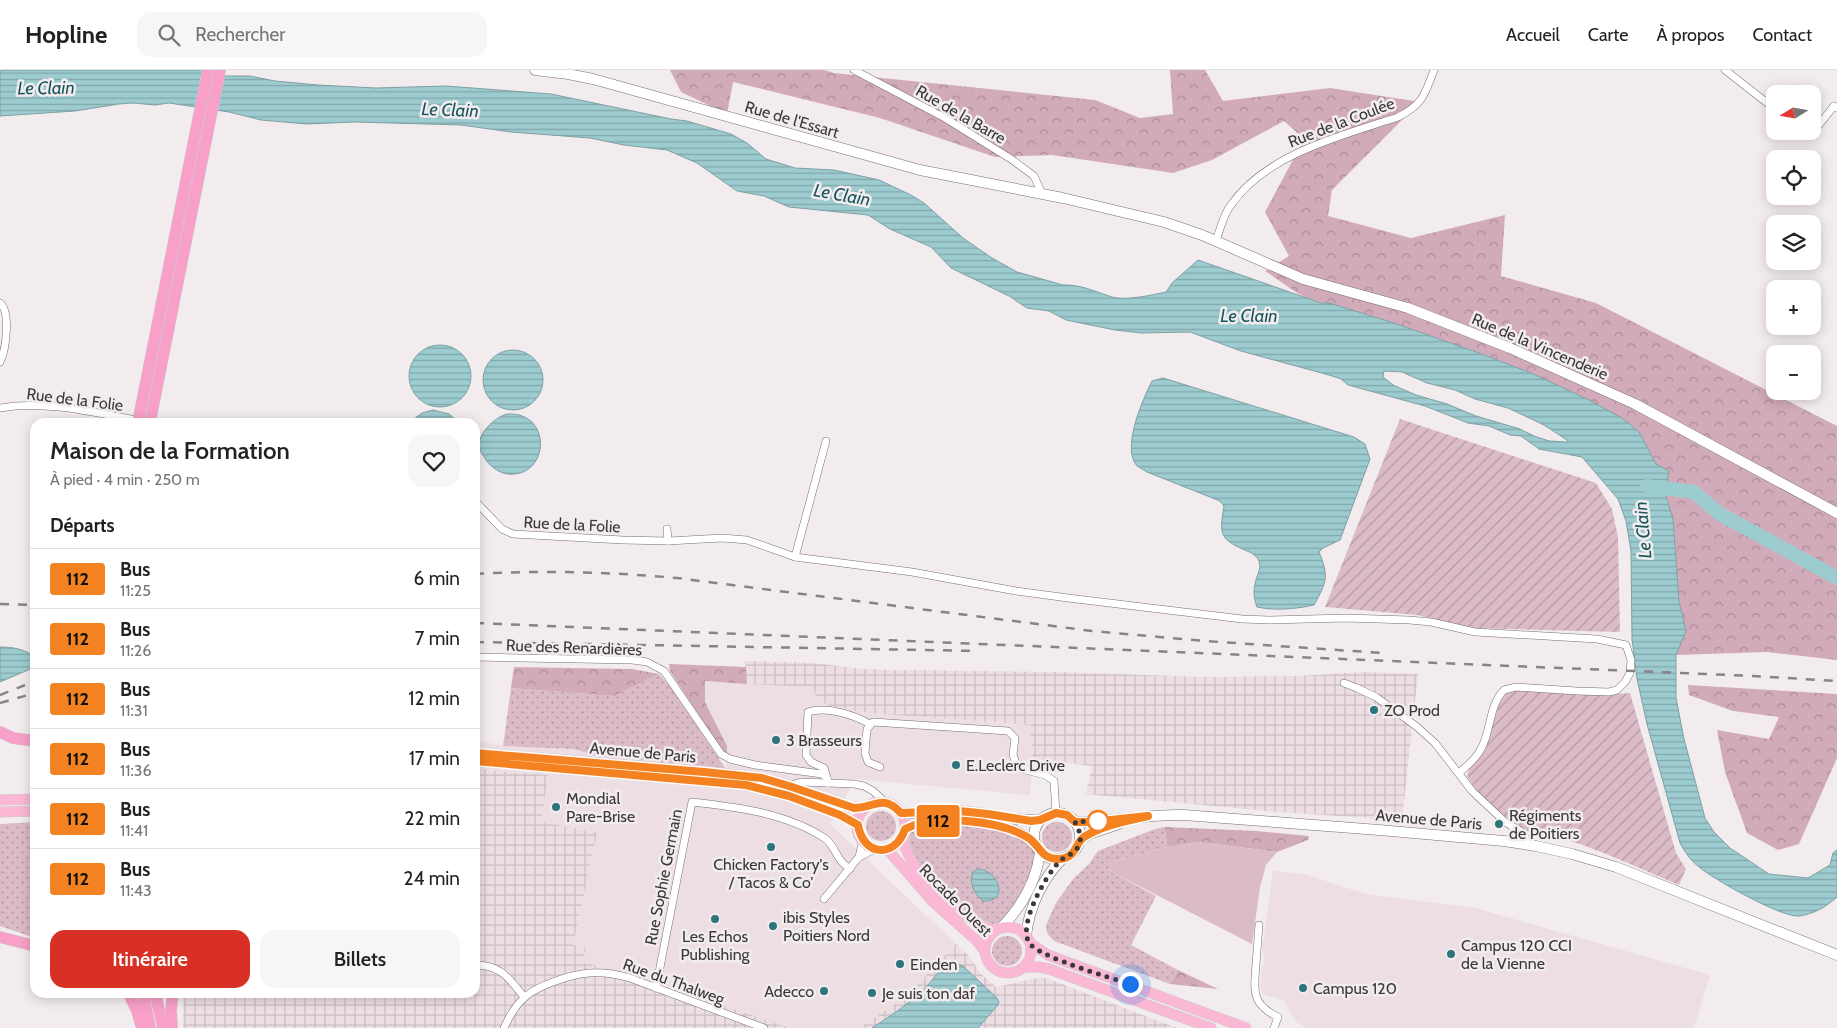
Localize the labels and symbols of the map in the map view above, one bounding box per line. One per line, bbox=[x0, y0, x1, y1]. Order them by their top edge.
water label: Le Clain bbox=[17, 77, 75, 99]
street label: Rue de la Barre bbox=[912, 81, 1009, 148]
north arrow bbox=[1766, 85, 1821, 140]
street label: Rue de la Coulée bbox=[1285, 93, 1397, 151]
street label: Rue de l'Essart bbox=[743, 97, 842, 142]
water label: Le Clain bbox=[421, 98, 479, 122]
water label: Le Clain bbox=[812, 179, 872, 211]
water label: Le Clain bbox=[1220, 305, 1278, 327]
street label: Rue de la Vincenderie bbox=[1469, 309, 1611, 384]
street label: Rue de la Folie bbox=[26, 384, 124, 415]
water label: Le Clain bbox=[1630, 501, 1656, 559]
street label: Rue de la Folie bbox=[523, 512, 621, 537]
street label: Rue des Renardières bbox=[506, 636, 643, 659]
place label: ZO Prod bbox=[1384, 701, 1440, 720]
marker: ZO Prod bbox=[1368, 704, 1380, 716]
place label: 3 Brasseurs bbox=[786, 731, 862, 750]
marker: 3 Brasseurs bbox=[770, 734, 782, 746]
street label: Avenue de Paris bbox=[589, 738, 697, 767]
place label: E.Leclerc Drive bbox=[966, 756, 1065, 775]
marker: E.Leclerc Drive bbox=[950, 759, 962, 771]
place label: Mondial Pare-Brise bbox=[566, 789, 635, 826]
marker: Mondial Pare-Brise bbox=[550, 801, 562, 813]
line badge: 112 bbox=[909, 805, 967, 837]
street label: Avenue de Paris bbox=[1375, 805, 1483, 834]
place label: Régiments de Poitiers bbox=[1509, 806, 1582, 843]
street label: Rue Sophie Germain bbox=[641, 807, 686, 947]
unlabelled marker bbox=[1087, 810, 1109, 832]
marker: Régiments de Poitiers bbox=[1493, 818, 1505, 830]
marker: Chicken Factory's / Tacos & Co' bbox=[765, 841, 777, 853]
place label: Chicken Factory's / Tacos & Co' bbox=[713, 855, 829, 892]
street label: Rocade Ouest bbox=[915, 860, 996, 941]
place label: ibis Styles Poitiers Nord bbox=[783, 908, 870, 945]
marker: Les Echos Publishing bbox=[709, 913, 721, 925]
marker: ibis Styles Poitiers Nord bbox=[767, 920, 779, 932]
place label: Les Echos Publishing bbox=[680, 927, 751, 964]
place label: Campus 120 CCI de la Vienne bbox=[1461, 936, 1572, 973]
marker: Campus 120 CCI de la Vienne bbox=[1445, 948, 1457, 960]
street label: Rue du Thalweg bbox=[620, 954, 728, 1009]
place label: Einden bbox=[910, 955, 958, 974]
marker: Einden bbox=[894, 958, 906, 970]
your location bbox=[1118, 972, 1143, 997]
place label: Campus 120 bbox=[1313, 979, 1397, 998]
place label: Adecco bbox=[764, 982, 814, 1001]
marker: Campus 120 bbox=[1297, 982, 1309, 994]
place label: Je suis ton daf bbox=[881, 984, 975, 1003]
marker: Adecco bbox=[818, 985, 830, 997]
marker: Je suis ton daf bbox=[866, 987, 878, 999]

